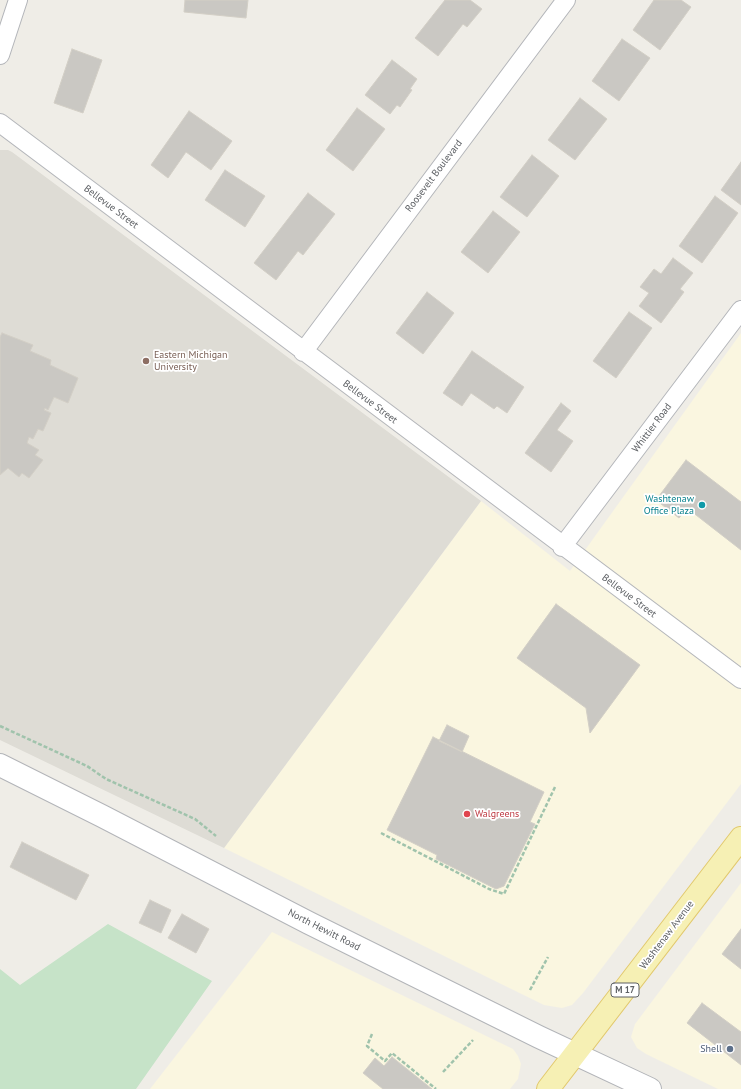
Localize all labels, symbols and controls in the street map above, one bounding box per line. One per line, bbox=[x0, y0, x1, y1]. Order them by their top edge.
street label: Roosevelt Boulevard bbox=[403, 138, 465, 214]
street label: Bellevue Street bbox=[81, 183, 141, 231]
place label: Eastern Michigan University bbox=[154, 349, 227, 372]
marker: Eastern Michigan University bbox=[141, 356, 151, 366]
street label: Bellevue Street bbox=[340, 378, 400, 426]
street label: Whittier Road bbox=[630, 401, 674, 455]
place label: Washtenaw Office Plaza bbox=[644, 493, 694, 516]
marker: Washtenaw Office Plaza bbox=[697, 500, 707, 510]
street label: Bellevue Street bbox=[599, 572, 659, 620]
place label: Walgreens bbox=[475, 808, 519, 820]
marker: Walgreens bbox=[462, 809, 472, 819]
street label: Washtenaw Avenue bbox=[637, 898, 697, 972]
street label: North Hewitt Road bbox=[286, 907, 362, 953]
road number: M 17 bbox=[611, 983, 639, 997]
place label: Shell bbox=[700, 1043, 722, 1055]
marker: Shell bbox=[725, 1044, 735, 1054]

